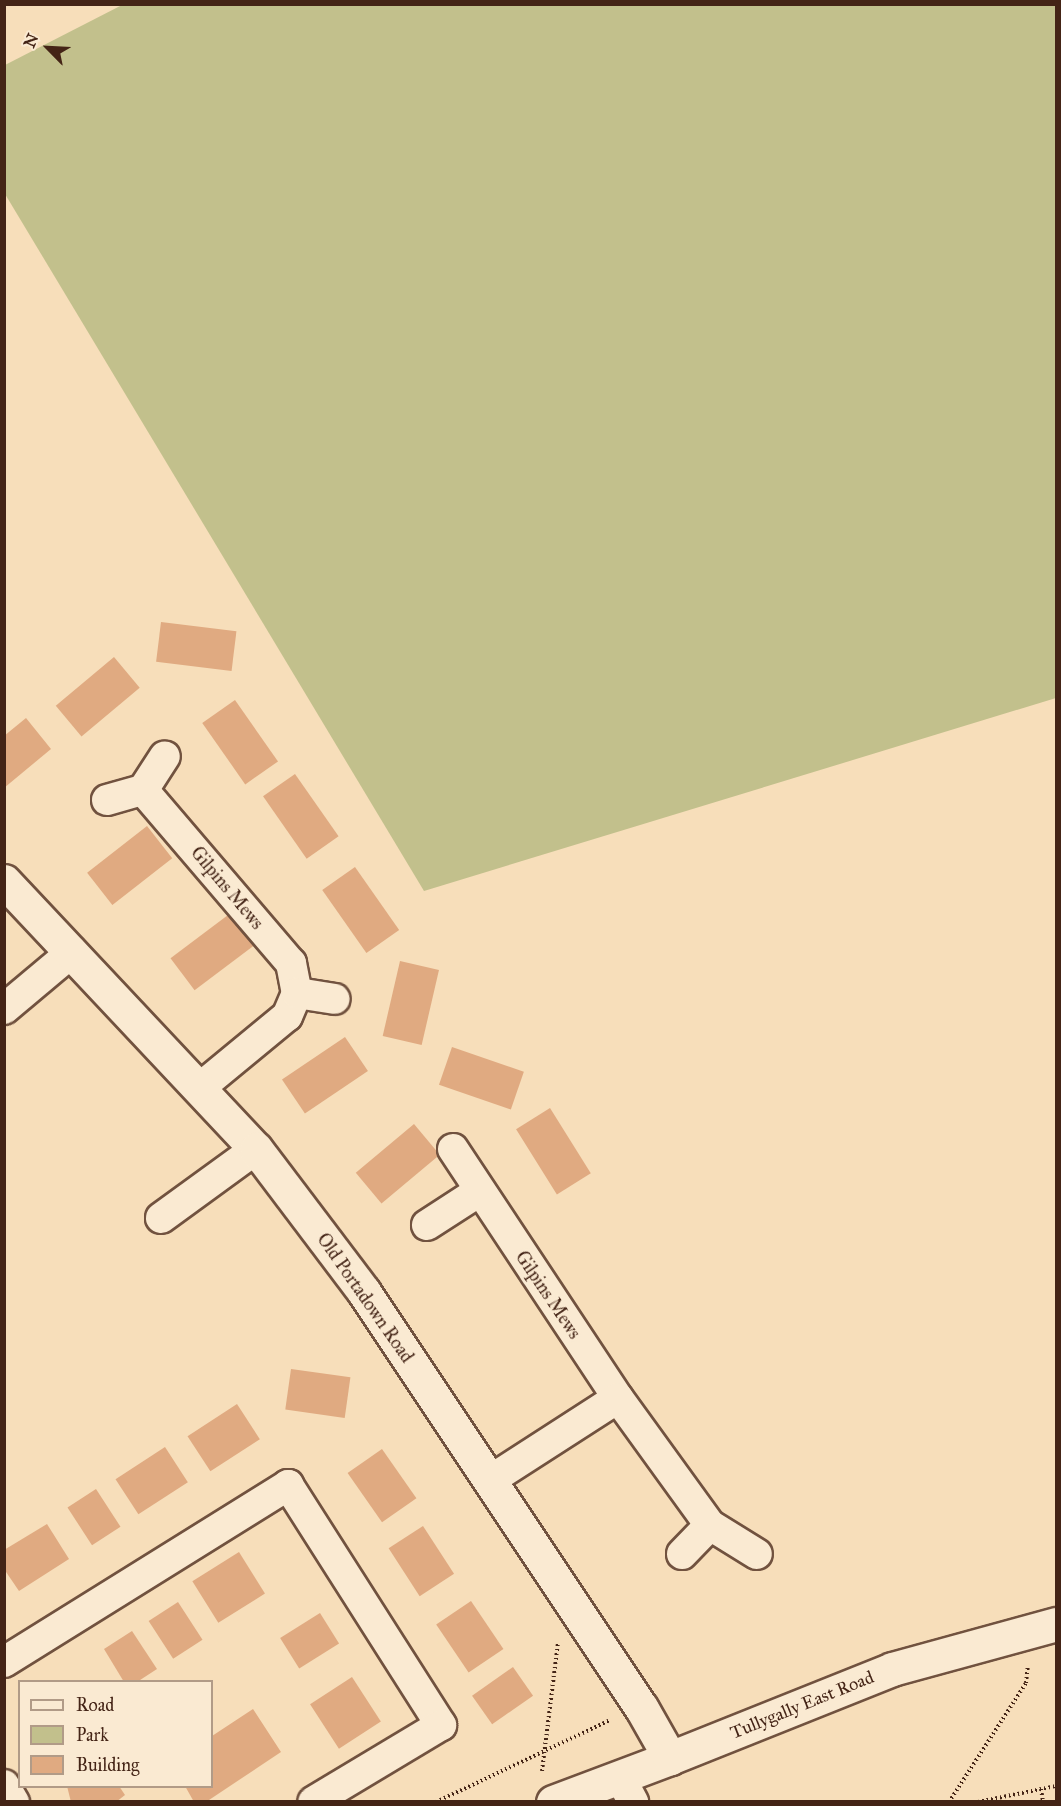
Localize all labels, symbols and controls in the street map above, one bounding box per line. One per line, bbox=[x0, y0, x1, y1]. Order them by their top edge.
north arrow bbox=[18, 18, 78, 78]
text: N bbox=[20, 30, 43, 51]
street label: Gilpins Mews bbox=[186, 842, 268, 934]
street label: Old Portadown Road bbox=[312, 1229, 418, 1367]
street label: Gilpins Mews bbox=[511, 1247, 585, 1343]
street label: Tullygally East Road bbox=[727, 1666, 877, 1744]
legend bbox=[18, 1680, 213, 1788]
text: Road bbox=[76, 1694, 114, 1716]
text: Park bbox=[76, 1724, 109, 1746]
text: Building bbox=[76, 1754, 139, 1776]

